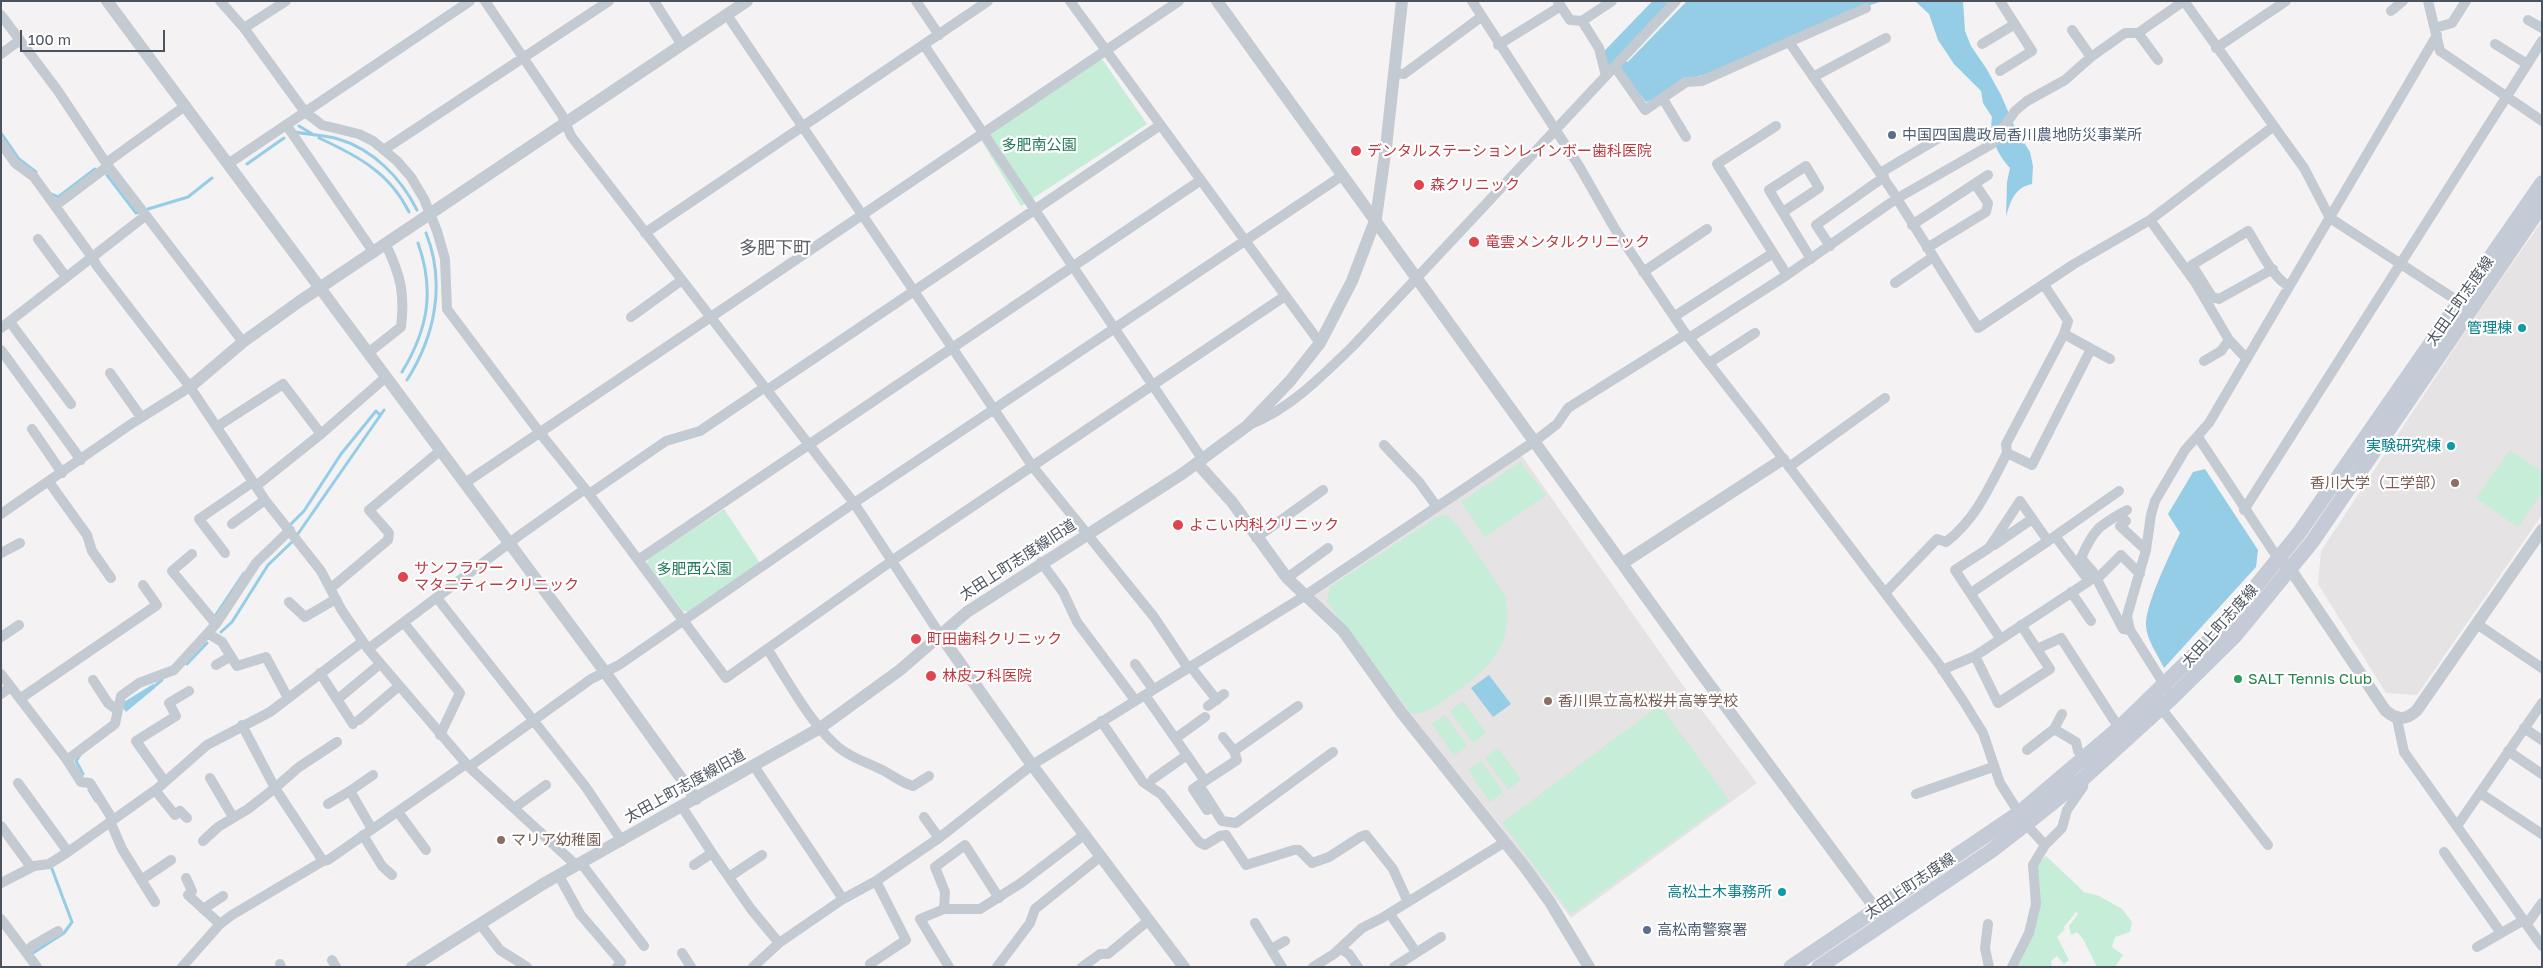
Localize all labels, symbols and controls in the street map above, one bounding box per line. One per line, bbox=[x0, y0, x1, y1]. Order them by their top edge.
scale bar bbox=[22, 20, 168, 52]
text: 100 m bbox=[28, 30, 71, 48]
place label: 中国四国農政局香川農地防災事業所 bbox=[1902, 126, 2142, 144]
marker: 中国四国農政局香川農地防災事業所 bbox=[1886, 129, 1898, 141]
park label: 多肥南公園 bbox=[1002, 136, 1076, 154]
place label: デンタルステーションレインボー歯科医院 bbox=[1367, 142, 1652, 160]
marker: デンタルステーションレインボー歯科医院 bbox=[1349, 144, 1363, 158]
place label: 森クリニック bbox=[1430, 176, 1520, 194]
marker: 森クリニック bbox=[1412, 178, 1426, 192]
place label: 竜雲メンタルクリニック bbox=[1485, 233, 1650, 251]
marker: 竜雲メンタルクリニック bbox=[1467, 235, 1481, 249]
district label: 多肥下町 bbox=[739, 237, 811, 259]
street label: 太田上町志度線 bbox=[2423, 253, 2497, 349]
place label: 管理棟 bbox=[2467, 319, 2512, 337]
marker: 管理棟 bbox=[2516, 322, 2528, 334]
place label: 実験研究棟 bbox=[2366, 437, 2441, 455]
marker: 実験研究棟 bbox=[2445, 440, 2457, 452]
place label: 香川大学（工学部） bbox=[2310, 474, 2445, 492]
marker: 香川大学（工学部） bbox=[2449, 477, 2461, 489]
street label: 太田上町志度線旧道 bbox=[956, 516, 1080, 604]
place label: よこい内科クリニック bbox=[1189, 516, 1339, 534]
marker: よこい内科クリニック bbox=[1171, 518, 1185, 532]
place label: サンフラワー マタニティークリニック bbox=[414, 559, 579, 594]
park label: 多肥西公園 bbox=[657, 560, 731, 578]
marker: サンフラワー マタニティークリニック bbox=[396, 570, 410, 584]
street label: 太田上町志度線 bbox=[2178, 581, 2262, 671]
place label: 町田歯科クリニック bbox=[927, 630, 1062, 648]
marker: 町田歯科クリニック bbox=[909, 632, 923, 646]
place label: 林皮フ科医院 bbox=[942, 667, 1032, 685]
marker: 林皮フ科医院 bbox=[924, 669, 938, 683]
place label: SALT Tennis Club bbox=[2248, 670, 2372, 688]
marker: SALT Tennis Club bbox=[2232, 673, 2244, 685]
place label: 香川県立高松桜井高等学校 bbox=[1558, 692, 1738, 710]
marker: 香川県立高松桜井高等学校 bbox=[1542, 695, 1554, 707]
street label: 太田上町志度線旧道 bbox=[622, 745, 748, 827]
place label: マリア幼稚園 bbox=[511, 831, 601, 849]
marker: マリア幼稚園 bbox=[495, 834, 507, 846]
street label: 太田上町志度線 bbox=[1861, 849, 1959, 923]
place label: 高松土木事務所 bbox=[1667, 883, 1772, 901]
marker: 高松土木事務所 bbox=[1776, 886, 1788, 898]
place label: 高松南警察署 bbox=[1657, 921, 1747, 939]
marker: 高松南警察署 bbox=[1641, 924, 1653, 936]

